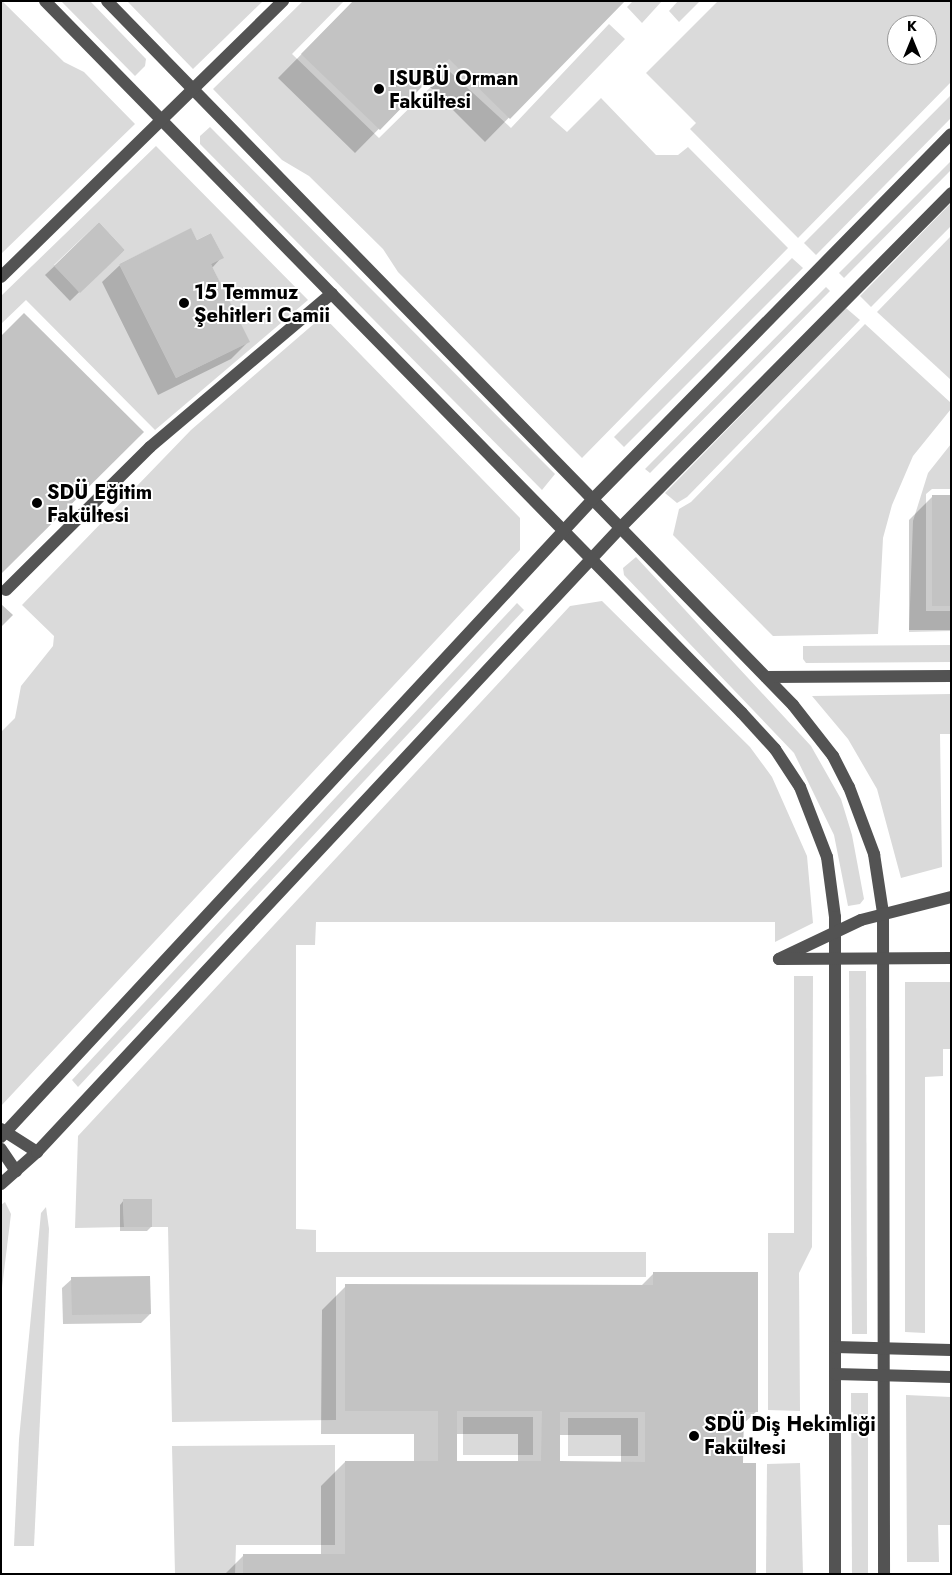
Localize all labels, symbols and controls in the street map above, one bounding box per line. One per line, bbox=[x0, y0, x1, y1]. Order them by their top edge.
north arrow bbox=[887, 15, 937, 65]
text: K bbox=[907, 16, 917, 36]
place label: ISUBÜ Orman Fakültesi bbox=[389, 66, 519, 113]
marker: ISUBÜ Orman Fakültesi bbox=[373, 83, 385, 95]
place label: 15 Temmuz Şehitleri Camii bbox=[194, 280, 330, 327]
marker: 15 Temmuz Şehitleri Camii bbox=[178, 297, 190, 309]
place label: SDÜ Eğitim Fakültesi bbox=[47, 480, 152, 527]
marker: SDÜ Eğitim Fakültesi bbox=[31, 497, 43, 509]
place label: SDÜ Diş Hekimliği Fakültesi bbox=[704, 1412, 876, 1459]
marker: SDÜ Diş Hekimliği Fakültesi bbox=[688, 1430, 700, 1442]

